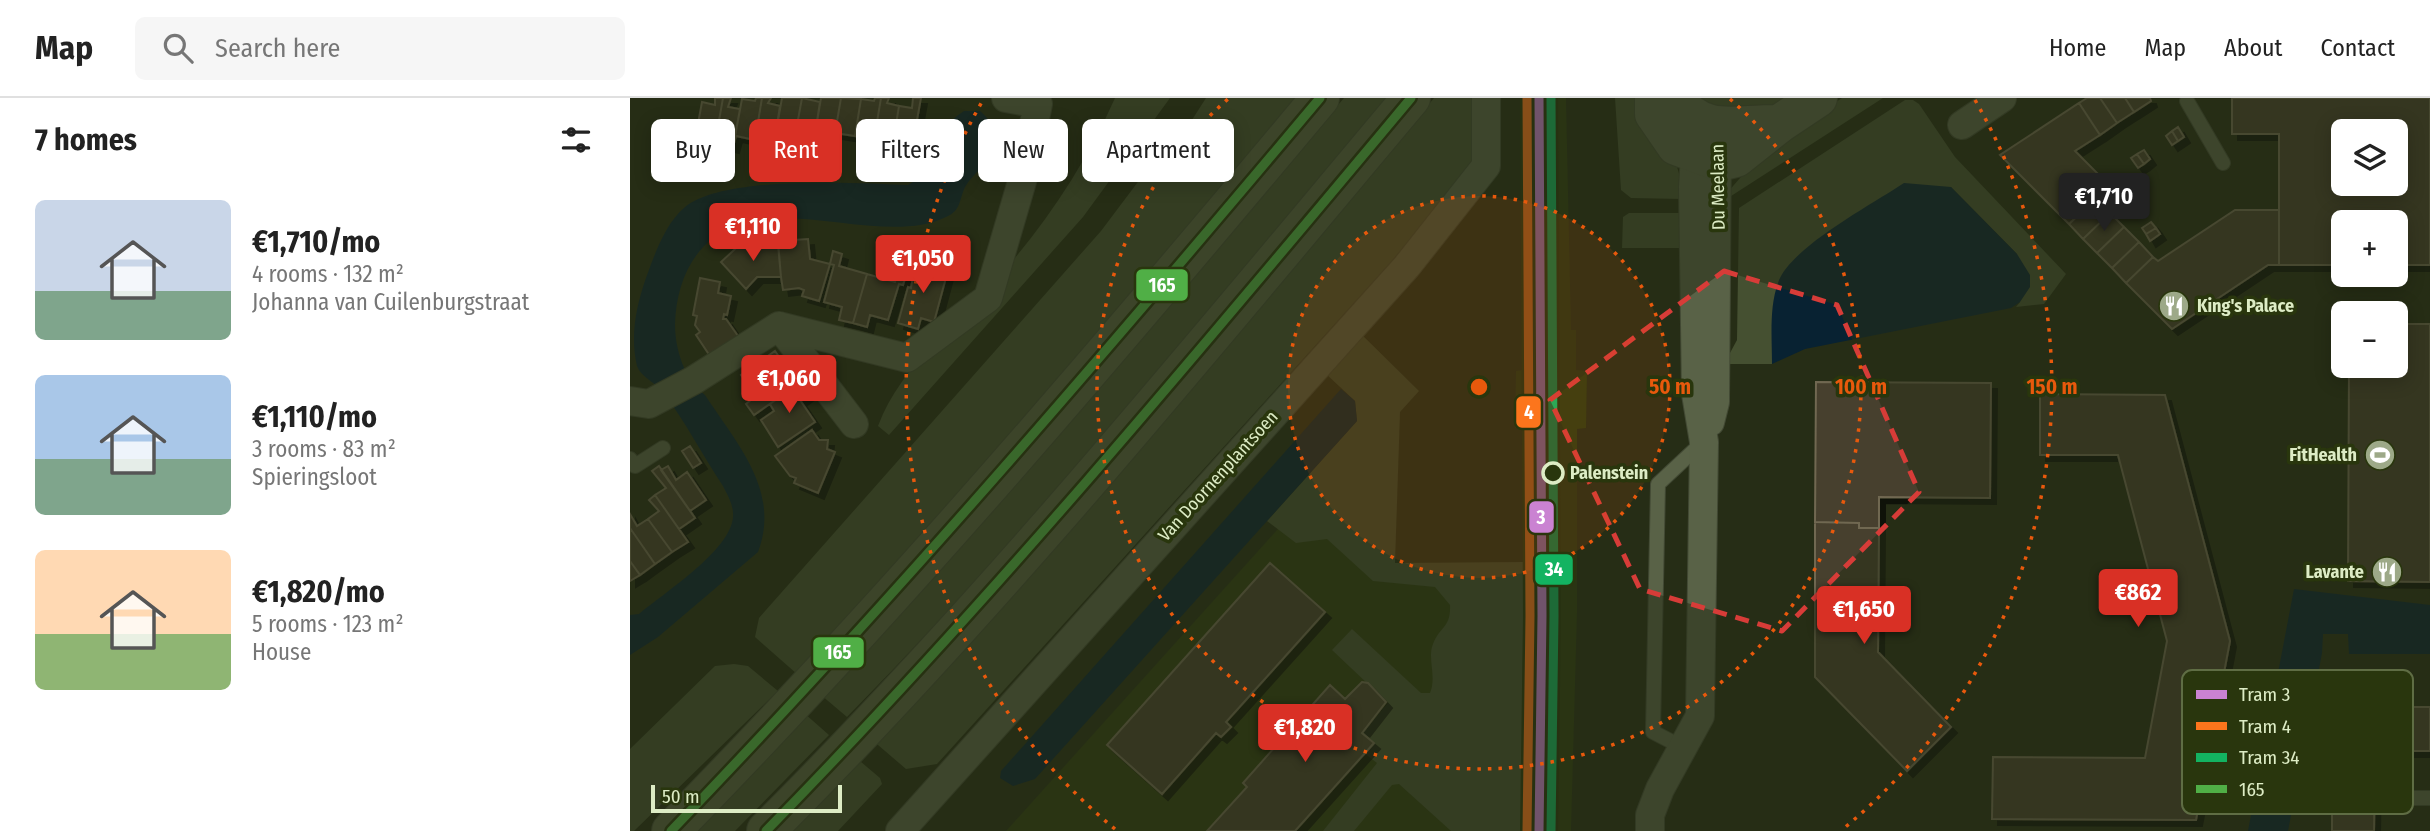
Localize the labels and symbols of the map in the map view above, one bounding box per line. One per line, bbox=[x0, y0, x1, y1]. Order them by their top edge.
street label: Du Meelaan bbox=[1706, 144, 1730, 230]
pin: €1,710 bbox=[2047, 174, 2161, 233]
pin: €1,110 bbox=[696, 204, 810, 263]
pin: €1,050 bbox=[866, 236, 980, 295]
line badge: 165 bbox=[1135, 268, 1189, 302]
text: 165 bbox=[1148, 274, 1176, 297]
restaurant icon: King's Palace bbox=[2157, 289, 2191, 323]
place label: King's Palace bbox=[2197, 295, 2294, 317]
pin: €1,060 bbox=[732, 356, 846, 415]
text: 50 m bbox=[1649, 374, 1691, 400]
text: 100 m bbox=[1835, 374, 1887, 400]
text: 150 m bbox=[2026, 374, 2078, 400]
centre of rings bbox=[1467, 375, 1491, 399]
line badge: 4 bbox=[1515, 395, 1542, 429]
text: 4 bbox=[1524, 401, 1534, 424]
street label: Van Doornenplantsoen bbox=[1153, 406, 1283, 546]
sports icon: FitHealth bbox=[2363, 438, 2397, 472]
place label: FitHealth bbox=[2289, 444, 2357, 466]
marker: Palenstein bbox=[1542, 462, 1564, 484]
place label: Palenstein bbox=[1570, 462, 1648, 484]
line badge: 3 bbox=[1528, 500, 1555, 534]
text: 3 bbox=[1536, 506, 1546, 529]
line badge: 34 bbox=[1534, 553, 1574, 586]
restaurant icon: Lavante bbox=[2370, 555, 2404, 589]
text: 34 bbox=[1544, 558, 1564, 581]
place label: Lavante bbox=[2305, 561, 2364, 583]
pin: €862 bbox=[2097, 570, 2179, 629]
pin: €1,650 bbox=[1807, 587, 1921, 646]
line badge: 165 bbox=[812, 636, 865, 669]
text: 165 bbox=[824, 641, 852, 664]
legend bbox=[2182, 670, 2413, 814]
text: Tram 3 bbox=[2239, 683, 2290, 706]
pin: €1,820 bbox=[1248, 704, 1362, 764]
text: Tram 4 bbox=[2239, 715, 2291, 738]
text: Tram 34 bbox=[2239, 746, 2299, 769]
text: 165 bbox=[2239, 778, 2264, 801]
scale bar bbox=[651, 782, 842, 814]

